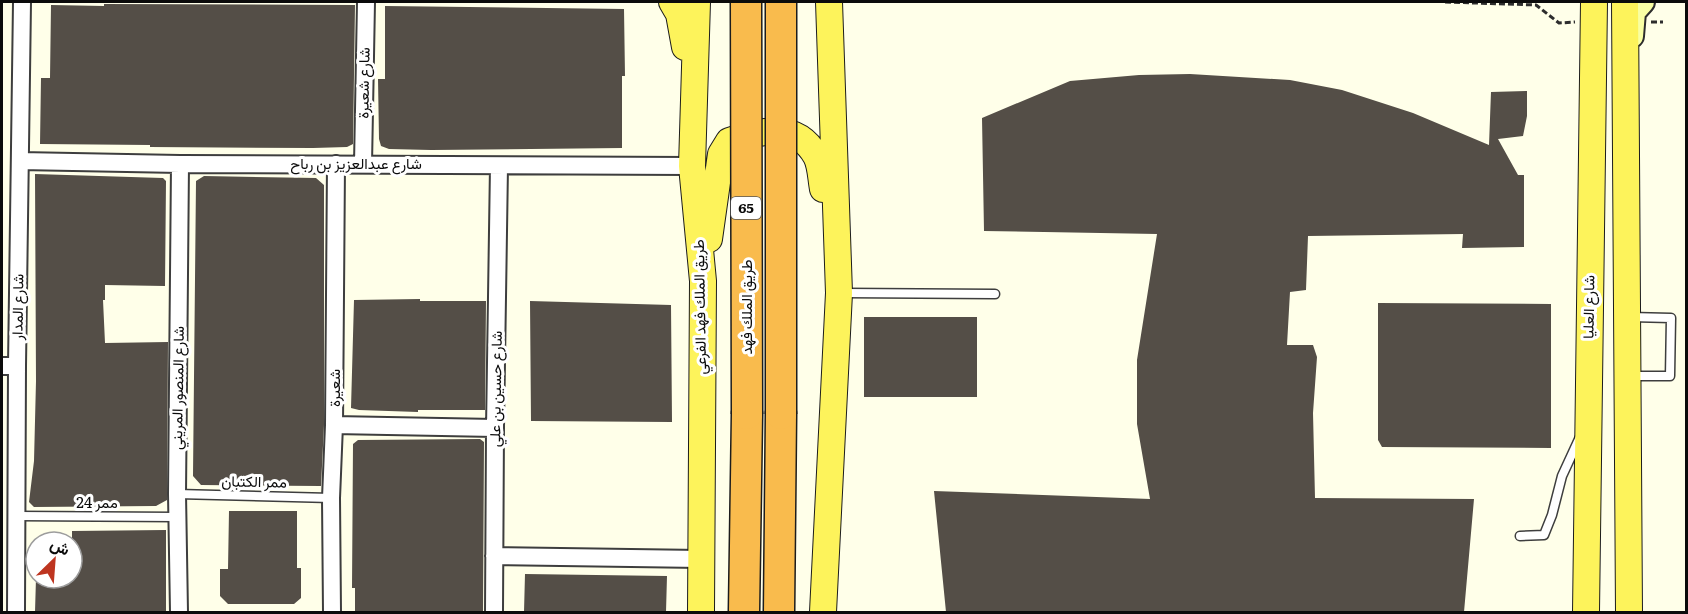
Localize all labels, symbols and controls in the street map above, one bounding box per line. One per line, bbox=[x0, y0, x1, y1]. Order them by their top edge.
street label: شارع شعيرة bbox=[350, 47, 376, 119]
street label: شارع عبدالعزيز بن رباح bbox=[290, 151, 422, 175]
road number: 65 bbox=[731, 197, 761, 219]
street label: طريق الملك فهد الفرعي bbox=[686, 239, 714, 375]
street label: طريق الملك فهد bbox=[734, 259, 757, 354]
street label: شارع المدار bbox=[4, 274, 30, 341]
street label: شارع العليا bbox=[1575, 275, 1601, 339]
street label: شارع المنصور المريني bbox=[164, 326, 192, 450]
street label: شارع حسين بن علي bbox=[482, 331, 510, 447]
street label: شعيرة bbox=[322, 369, 345, 407]
street label: ممر الكتبان bbox=[221, 468, 287, 493]
street label: ممر 24 bbox=[76, 490, 118, 513]
north arrow bbox=[24, 530, 84, 590]
text: ش bbox=[47, 531, 75, 560]

